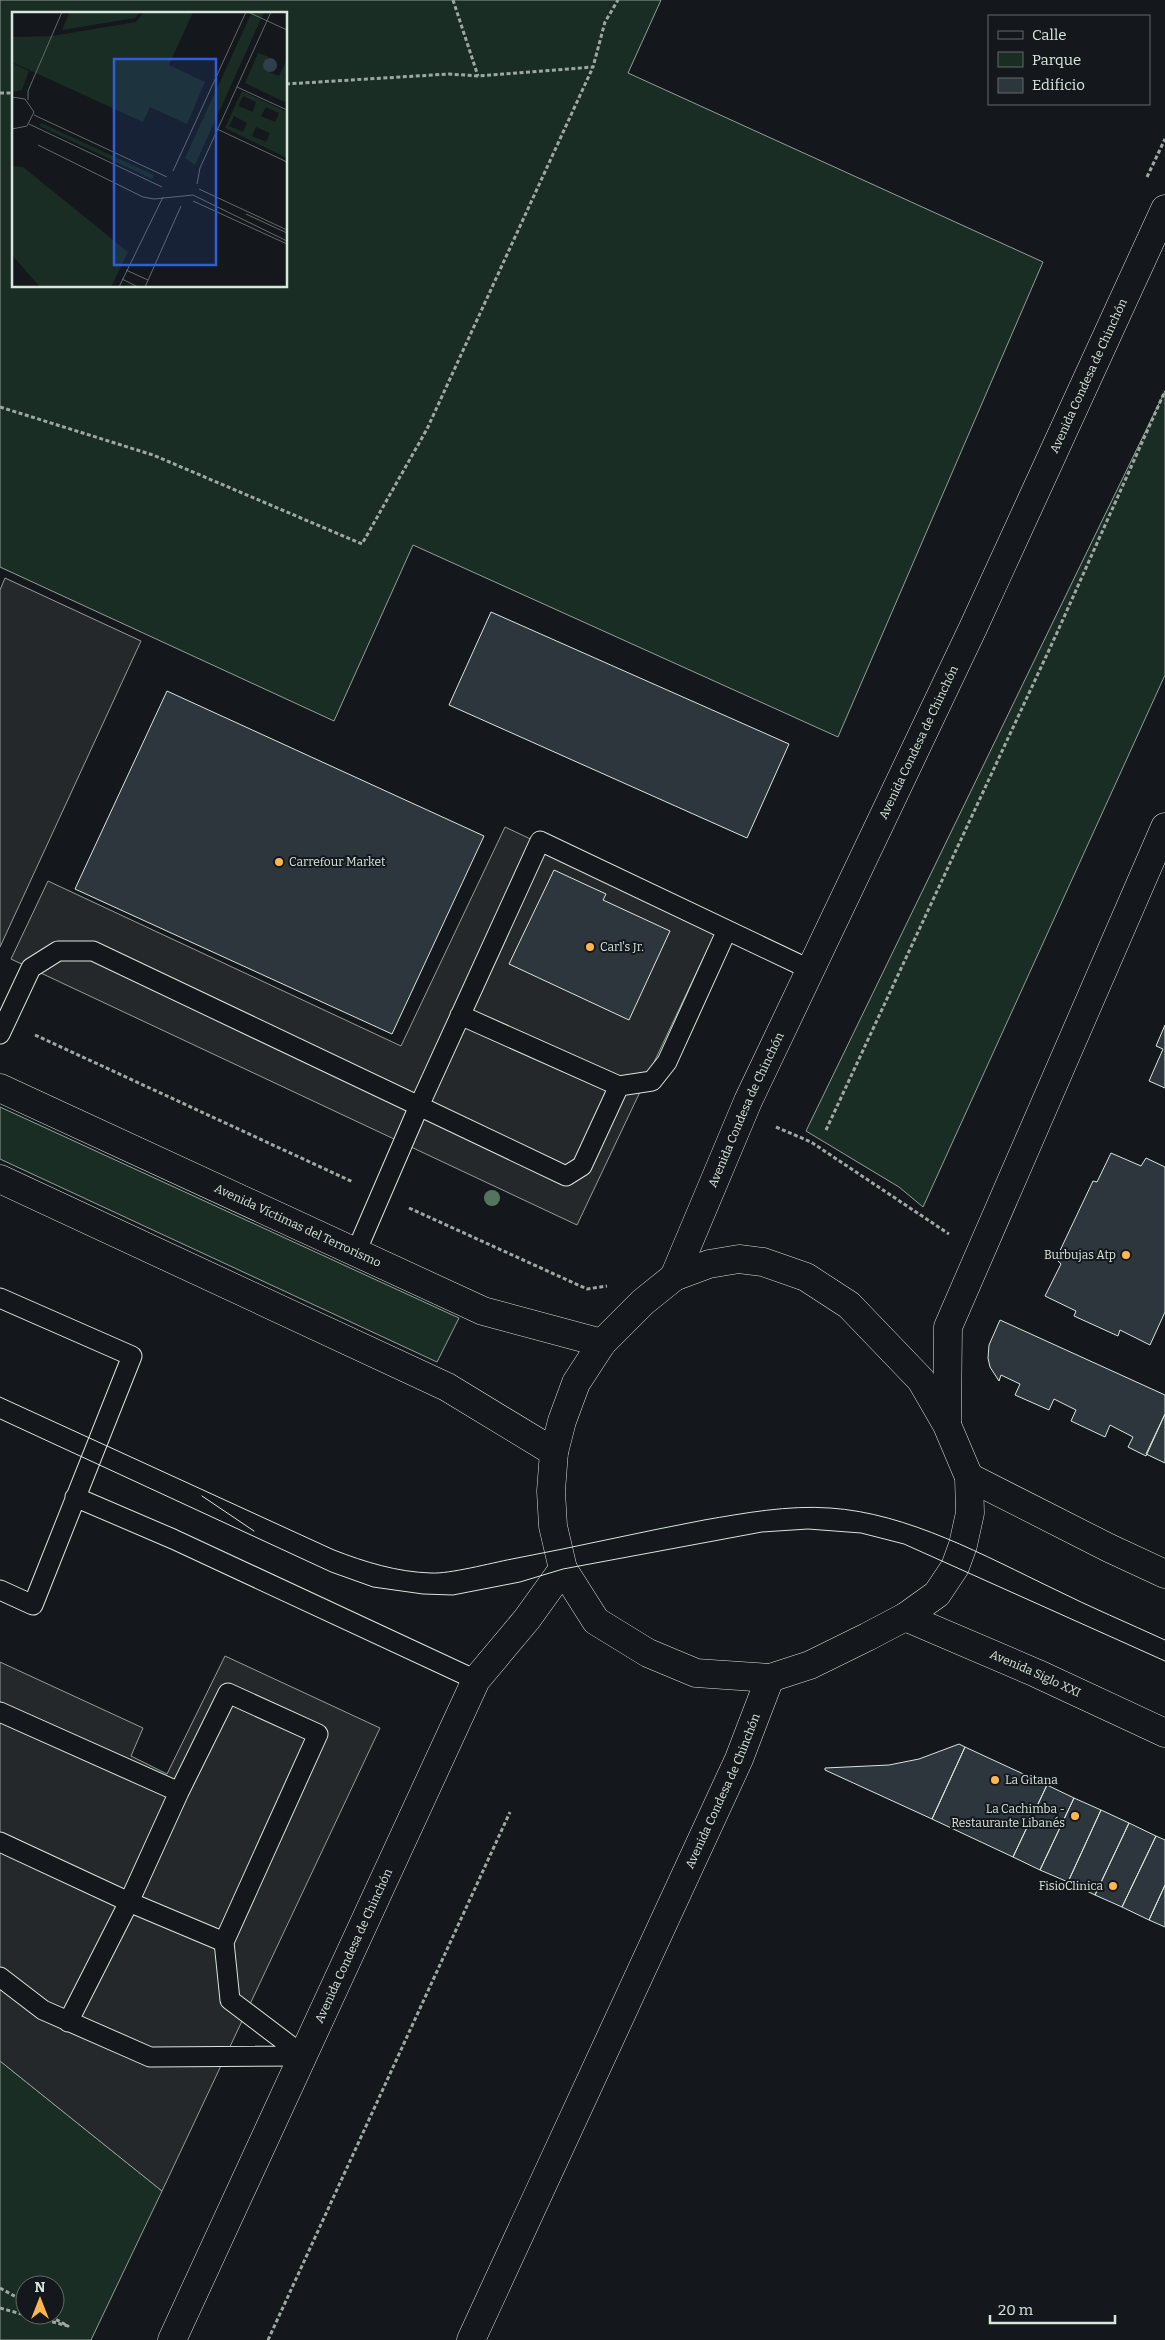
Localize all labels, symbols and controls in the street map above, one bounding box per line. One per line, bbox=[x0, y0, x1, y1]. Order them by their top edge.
inset map bbox=[12, 12, 288, 288]
legend bbox=[988, 15, 1150, 105]
text: Calle bbox=[1032, 26, 1066, 44]
text: Parque bbox=[1032, 51, 1081, 69]
text: Edificio bbox=[1032, 76, 1085, 94]
street label: Avenida Condesa de Chinchón bbox=[1047, 296, 1130, 455]
street label: Avenida Condesa de Chinchón bbox=[876, 663, 961, 821]
place label: Carrefour Market bbox=[289, 855, 386, 869]
marker: Carrefour Market bbox=[273, 856, 285, 868]
place label: Carl's Jr. bbox=[600, 940, 644, 954]
marker: Carl's Jr. bbox=[584, 941, 596, 953]
street label: Avenida Condesa de Chinchón bbox=[705, 1030, 787, 1189]
street label: Avenida Víctimas del Terrorismo bbox=[212, 1181, 383, 1270]
place label: Burbujas Atp bbox=[1044, 1248, 1116, 1262]
marker: Burbujas Atp bbox=[1120, 1249, 1132, 1261]
street label: Avenida Siglo XXI bbox=[988, 1647, 1083, 1700]
street label: Avenida Condesa de Chinchón bbox=[682, 1711, 763, 1871]
place label: La Gitana bbox=[1005, 1773, 1058, 1787]
marker: La Gitana bbox=[989, 1774, 1001, 1786]
place label: La Cachimba - Restaurante Libanés bbox=[951, 1802, 1065, 1830]
marker: La Cachimba - Restaurante Libanés bbox=[1069, 1810, 1081, 1822]
street label: Avenida Condesa de Chinchón bbox=[312, 1866, 395, 2025]
place label: FisioClinica bbox=[1039, 1879, 1103, 1893]
marker: FisioClinica bbox=[1107, 1880, 1119, 1892]
north arrow bbox=[15, 2275, 65, 2325]
text: N bbox=[35, 2279, 46, 2296]
scale bar bbox=[990, 2292, 1115, 2324]
text: 20 m bbox=[998, 2301, 1034, 2319]

